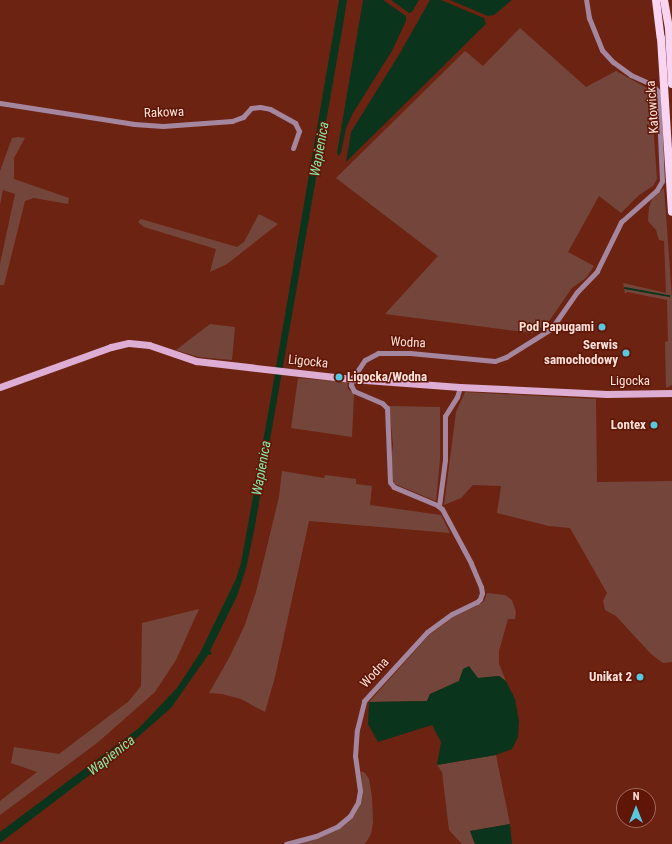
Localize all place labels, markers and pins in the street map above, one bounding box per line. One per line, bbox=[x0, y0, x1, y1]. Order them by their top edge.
place label: Pod Papugami bbox=[519, 319, 594, 335]
marker: Pod Papugami bbox=[597, 322, 607, 332]
place label: Serwis samochodowy bbox=[544, 338, 618, 369]
marker: Serwis samochodowy bbox=[621, 348, 631, 358]
place label: Ligocka/Wodna bbox=[347, 369, 427, 385]
marker: Ligocka/Wodna bbox=[334, 372, 344, 382]
place label: Lontex bbox=[611, 417, 646, 433]
marker: Lontex bbox=[649, 420, 659, 430]
place label: Unikat 2 bbox=[589, 669, 632, 685]
marker: Unikat 2 bbox=[635, 672, 645, 682]

